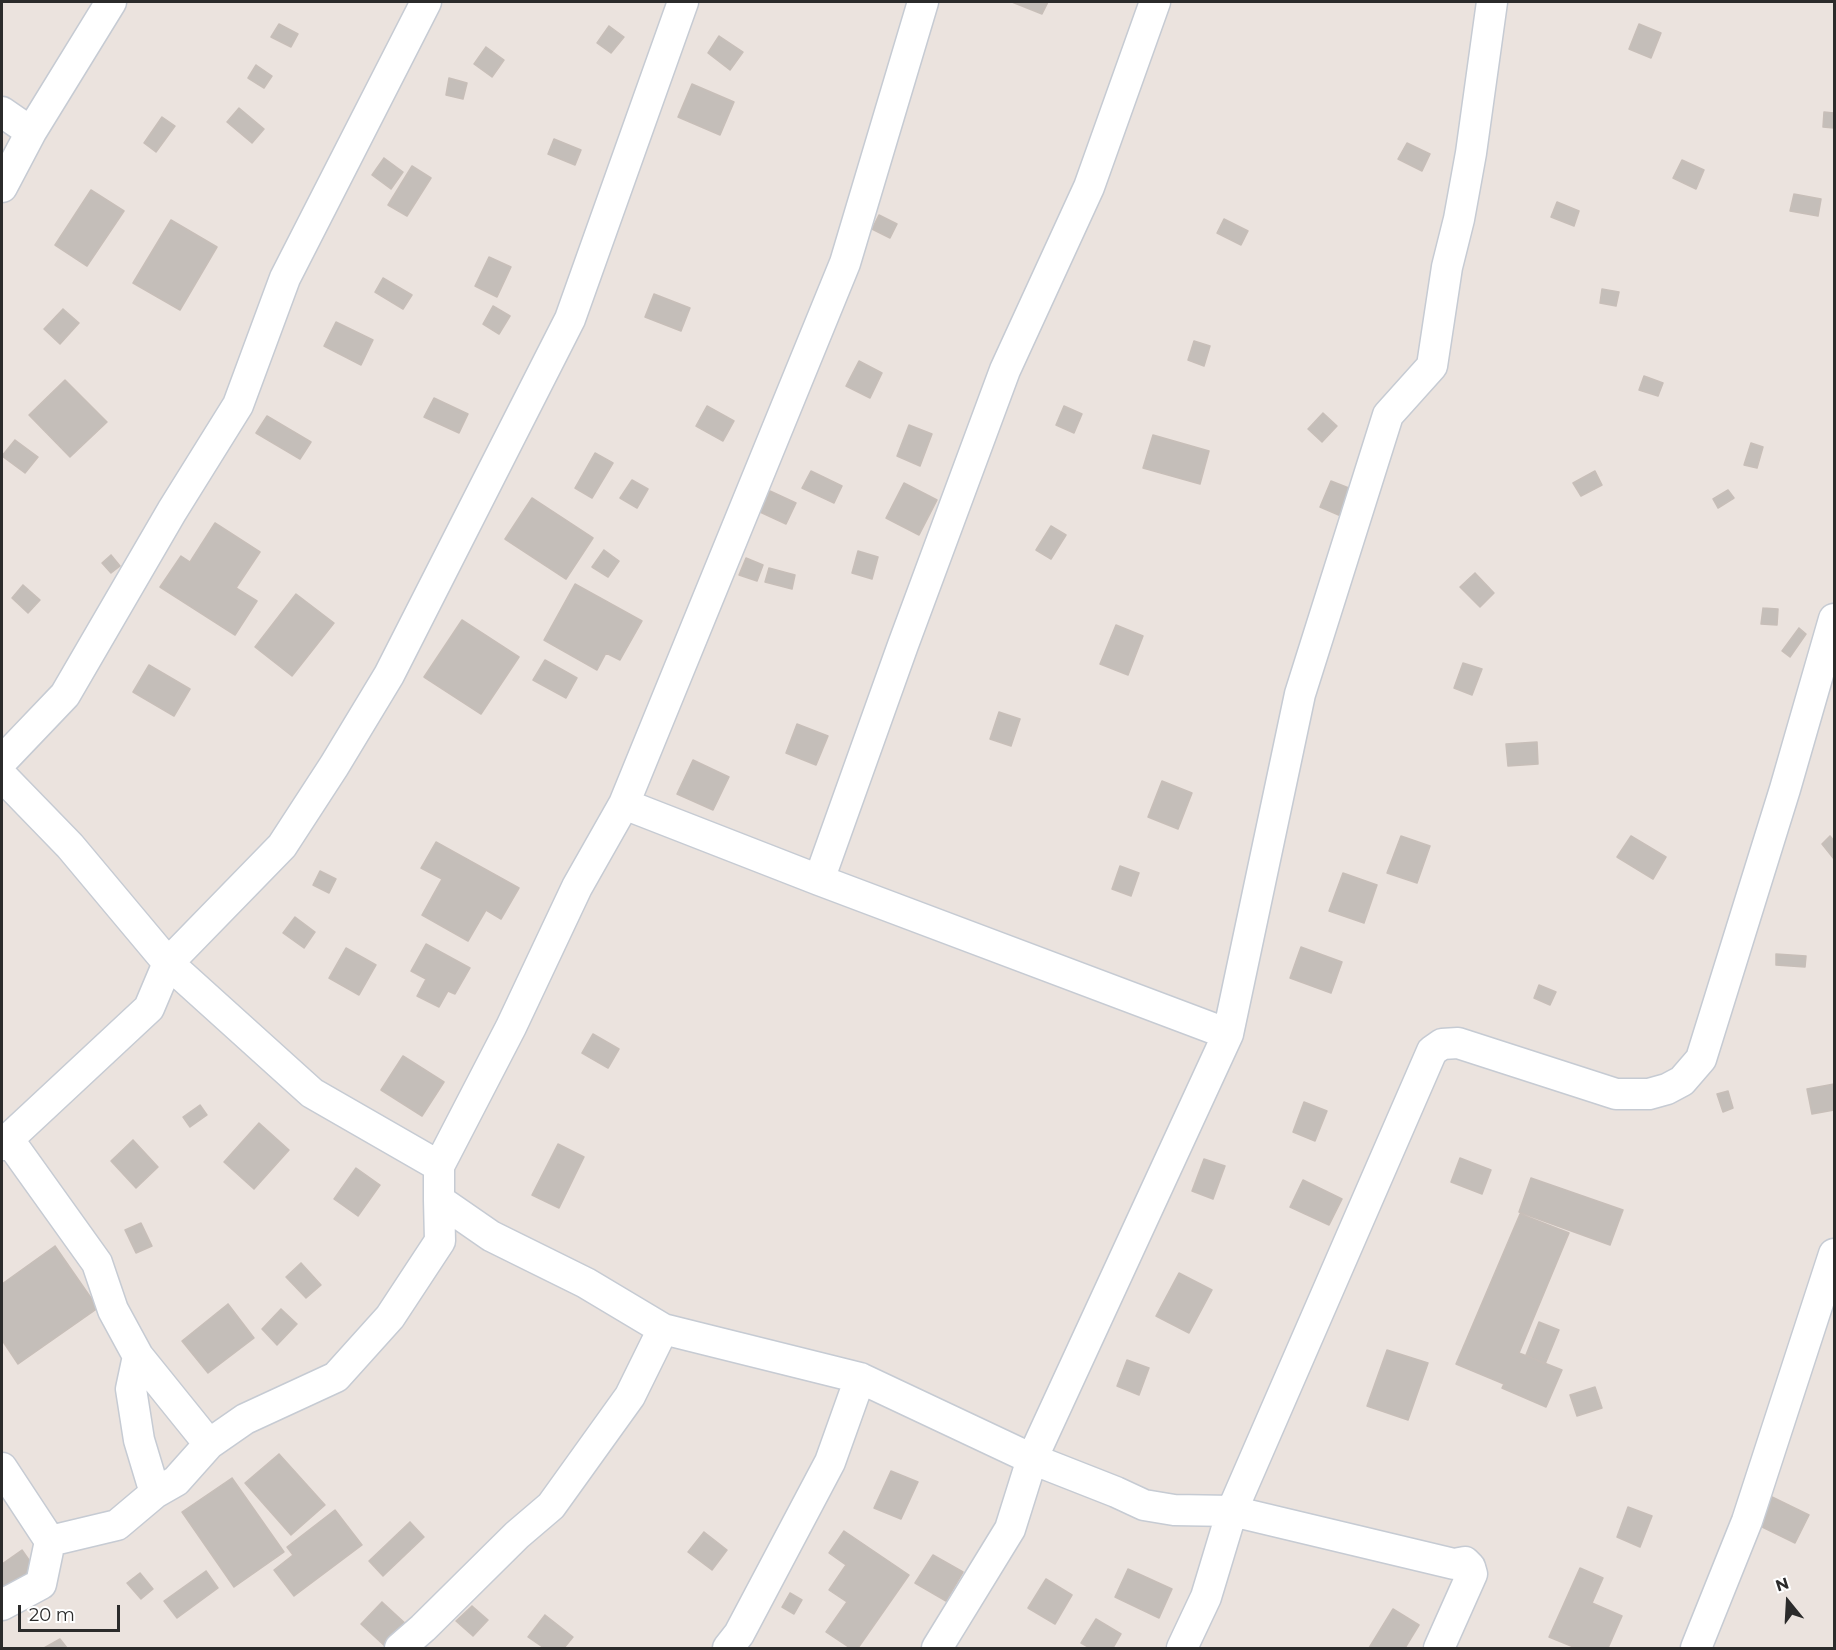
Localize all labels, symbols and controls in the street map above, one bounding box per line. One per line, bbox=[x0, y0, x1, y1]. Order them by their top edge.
north arrow bbox=[1758, 1572, 1818, 1632]
text: N bbox=[1773, 1573, 1791, 1595]
scale bar bbox=[21, 1593, 123, 1631]
text: 20 m bbox=[29, 1604, 75, 1626]

